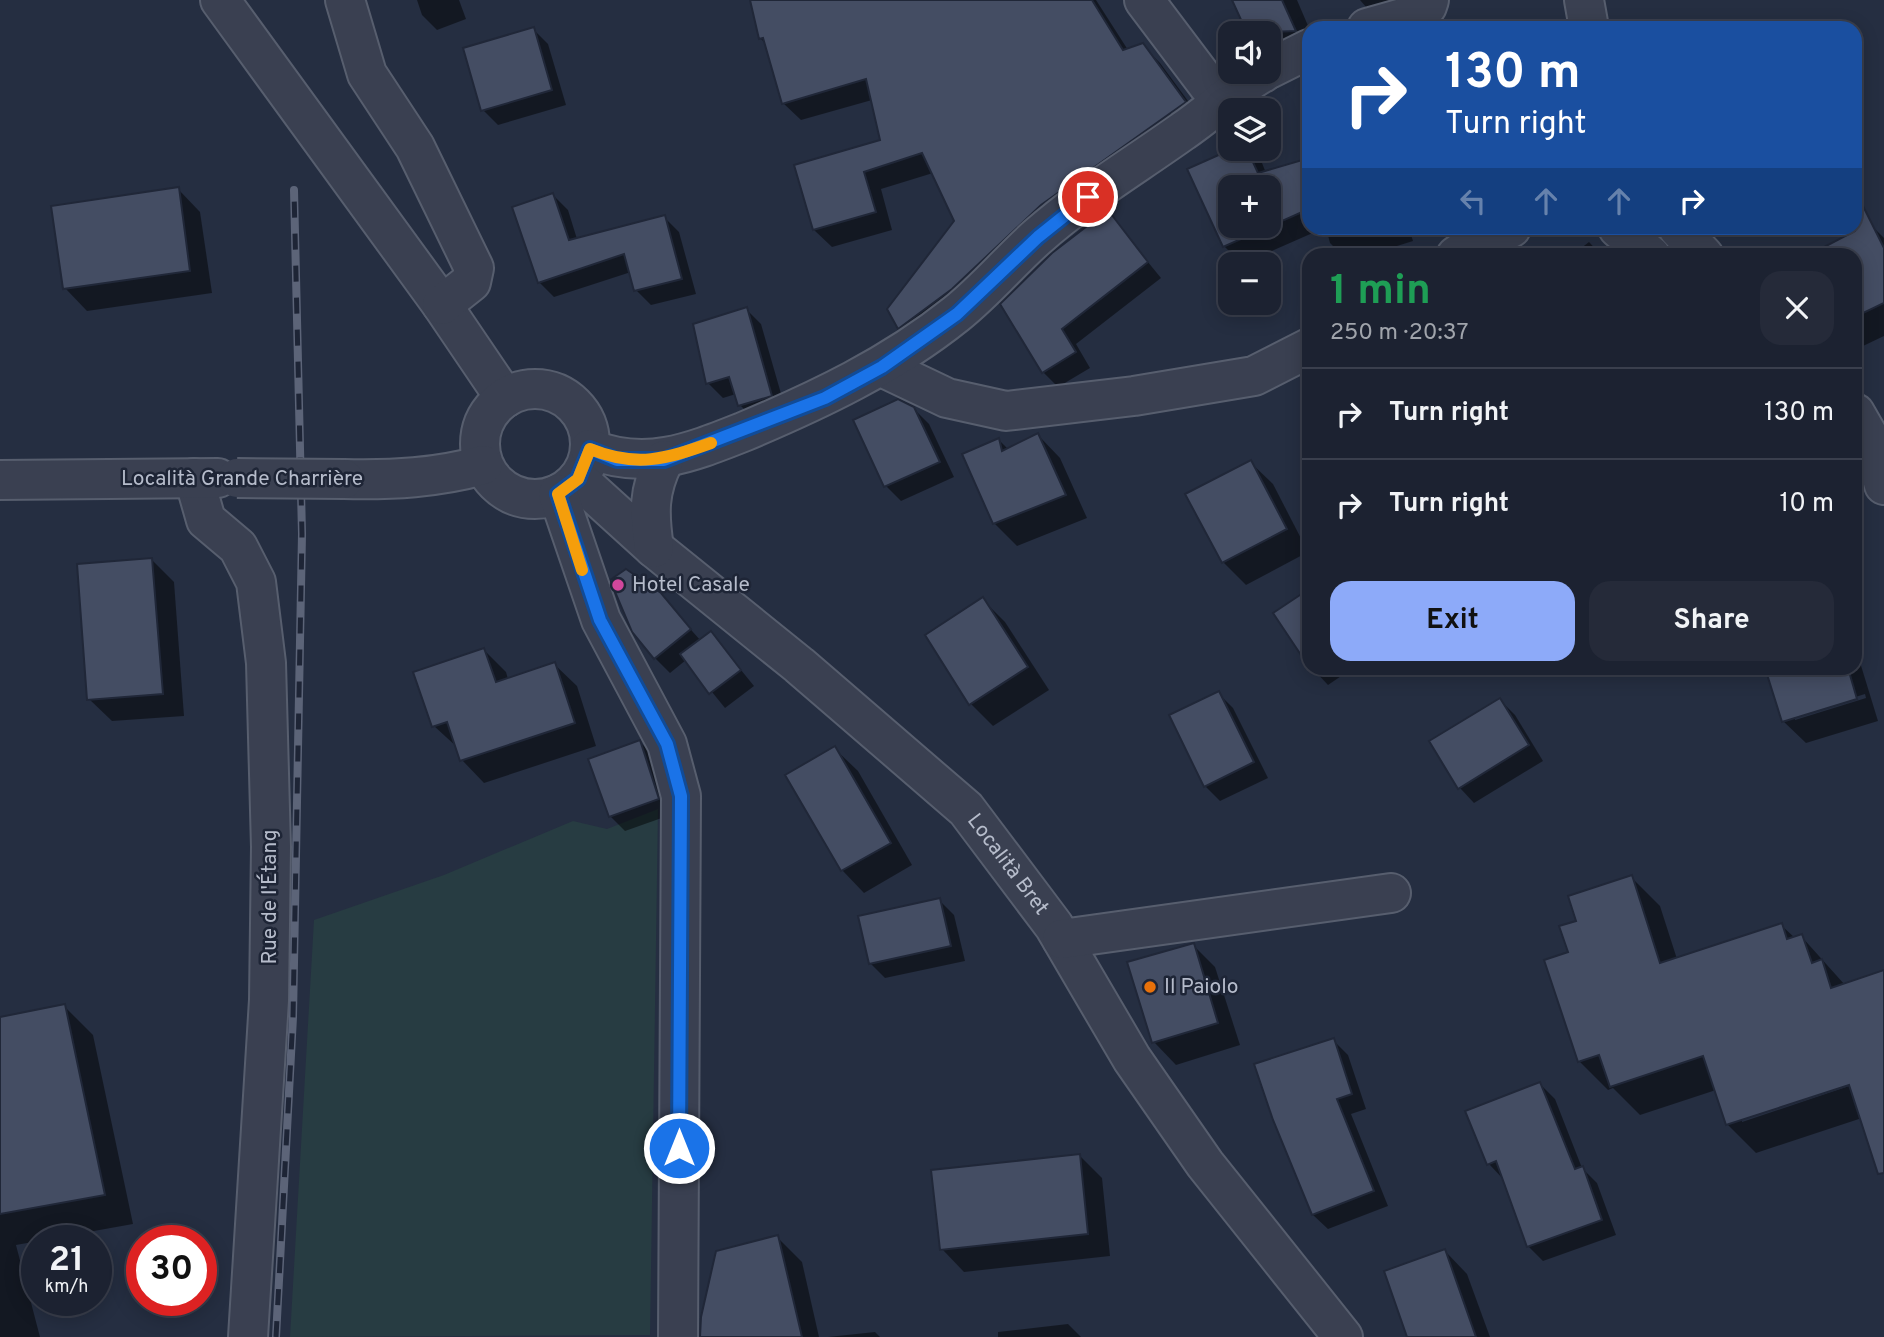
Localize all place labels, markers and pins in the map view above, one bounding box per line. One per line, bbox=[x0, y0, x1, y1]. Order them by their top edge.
pin bbox=[1058, 167, 1118, 227]
place label: Hotel Casale bbox=[632, 572, 750, 599]
marker: Hotel Casale bbox=[610, 577, 626, 593]
place label: Il Paiolo bbox=[1164, 974, 1239, 1001]
marker: Il Paiolo bbox=[1142, 979, 1158, 995]

